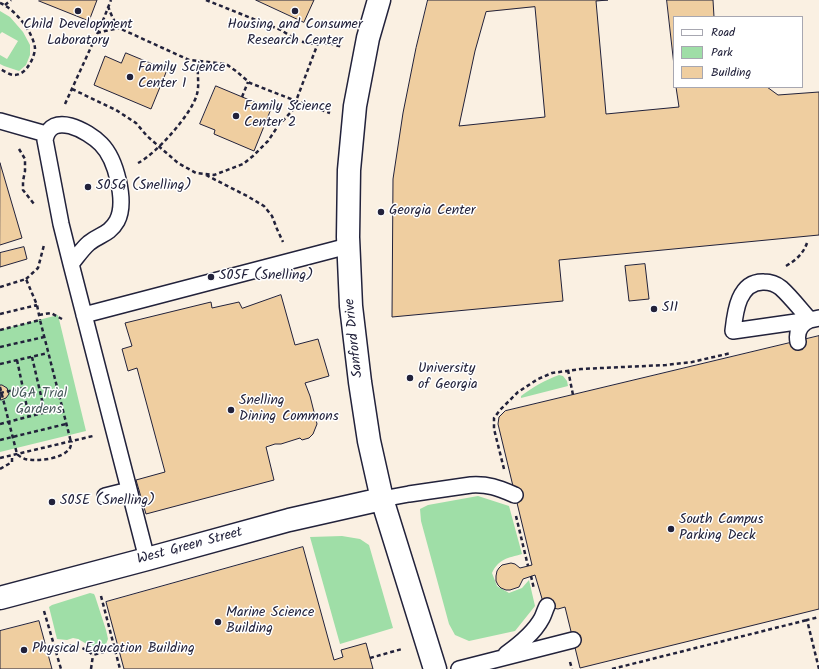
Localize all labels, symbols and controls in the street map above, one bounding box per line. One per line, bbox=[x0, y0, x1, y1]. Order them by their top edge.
marker: Child Development Laboratory bbox=[73, 6, 83, 16]
marker: Housing and Consumer Research Center bbox=[290, 6, 300, 16]
legend bbox=[673, 16, 803, 88]
place label: Child Development Laboratory bbox=[23, 18, 133, 50]
place label: Housing and Consumer Research Center bbox=[227, 18, 363, 50]
text: Road bbox=[711, 23, 735, 42]
text: Park bbox=[711, 43, 733, 62]
place label: Family Science Center 1 bbox=[138, 61, 225, 94]
text: Building bbox=[711, 63, 751, 82]
marker: Family Science Center 1 bbox=[125, 72, 135, 82]
place label: Family Science Center 2 bbox=[244, 100, 331, 132]
marker: Family Science Center 2 bbox=[231, 111, 241, 121]
place label: S05G (Snelling) bbox=[96, 179, 191, 195]
marker: S05G (Snelling) bbox=[83, 182, 93, 192]
place label: Georgia Center bbox=[389, 204, 475, 220]
marker: Georgia Center bbox=[376, 207, 386, 217]
place label: S05F (Snelling) bbox=[219, 269, 313, 285]
marker: S05F (Snelling) bbox=[206, 272, 216, 282]
street label: Sanford Drive bbox=[342, 298, 368, 378]
place label: S11 bbox=[662, 301, 678, 317]
marker: S11 bbox=[649, 304, 659, 314]
place label: University of Georgia bbox=[418, 362, 478, 394]
marker: University of Georgia bbox=[405, 373, 415, 383]
park label: UGA Trial Gardens bbox=[11, 387, 67, 420]
place label: Snelling Dining Commons bbox=[239, 394, 339, 426]
marker: Snelling Dining Commons bbox=[226, 405, 236, 415]
place label: S05E (Snelling) bbox=[60, 494, 155, 510]
marker: S05E (Snelling) bbox=[47, 497, 57, 507]
place label: South Campus Parking Deck bbox=[679, 513, 764, 546]
marker: South Campus Parking Deck bbox=[666, 524, 676, 534]
street label: West Green Street bbox=[135, 525, 245, 569]
place label: Marine Science Building bbox=[226, 606, 314, 638]
marker: Marine Science Building bbox=[213, 617, 223, 627]
place label: Physical Education Building bbox=[32, 642, 195, 658]
marker: Physical Education Building bbox=[19, 645, 29, 655]

